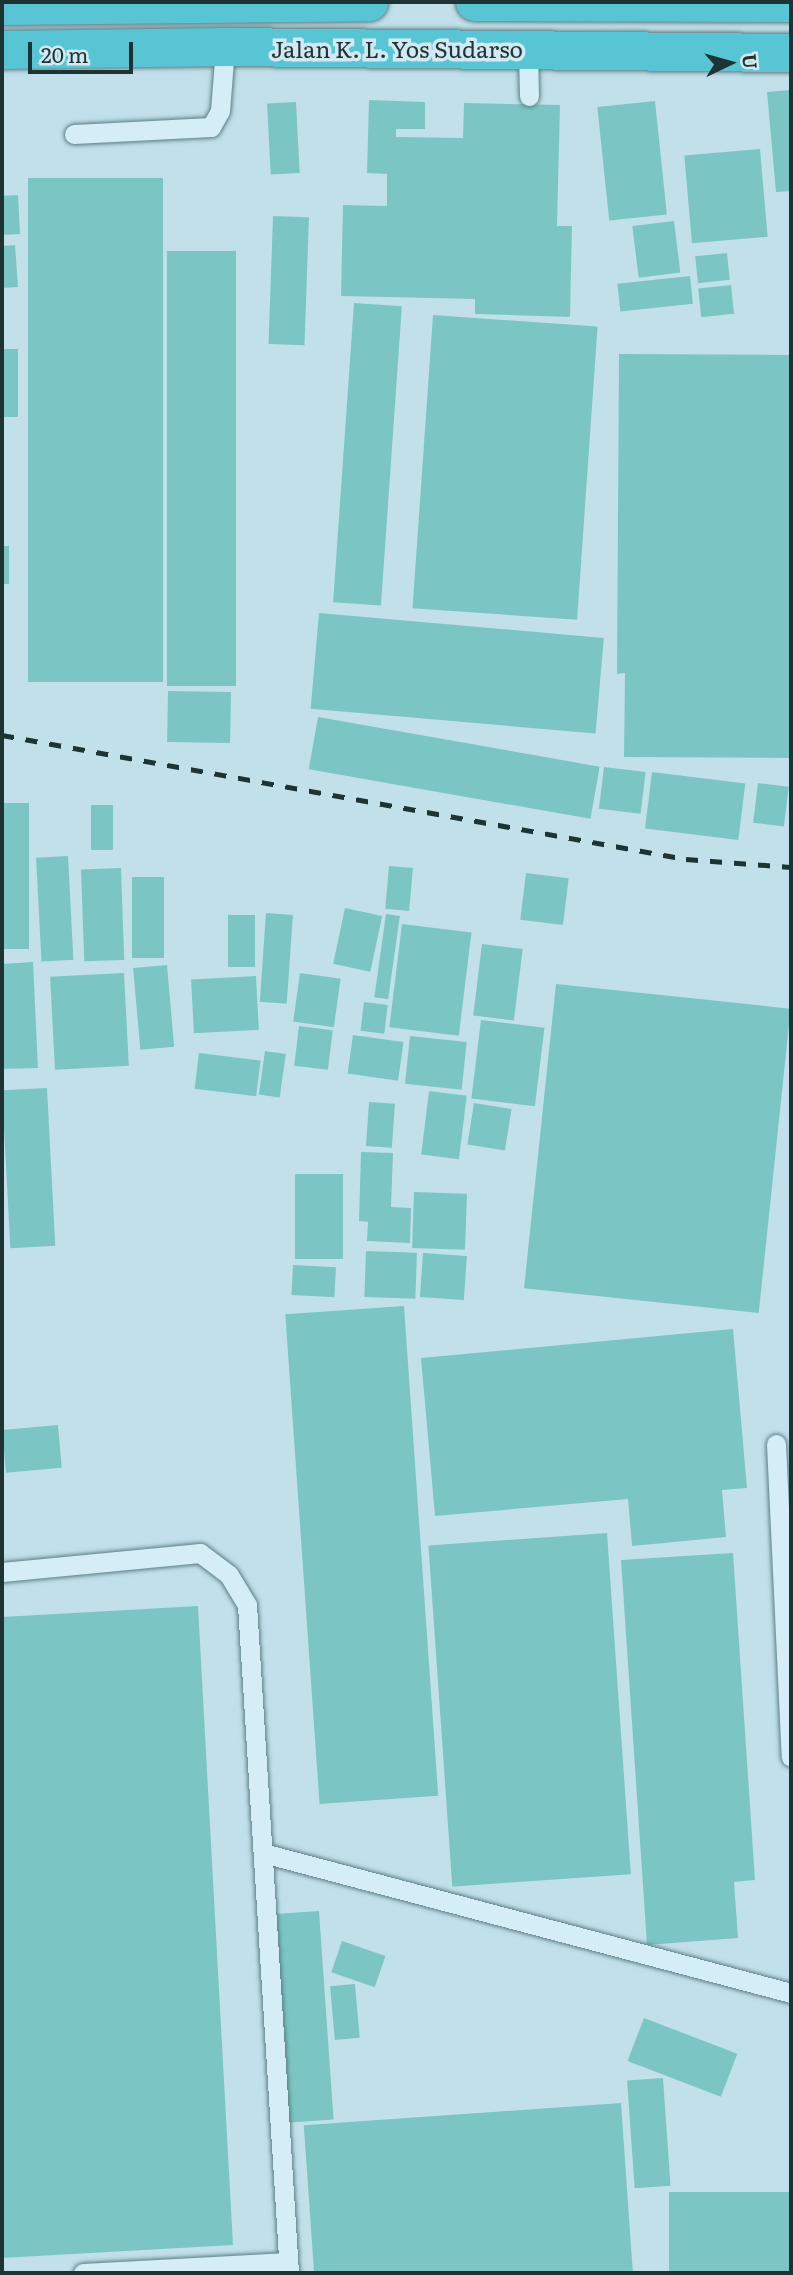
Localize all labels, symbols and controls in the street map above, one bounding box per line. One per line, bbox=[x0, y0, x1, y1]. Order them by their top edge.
scale bar bbox=[32, 28, 136, 72]
north arrow bbox=[695, 28, 765, 98]
street label: Jalan K. L. Yos Sudarso bbox=[271, 34, 523, 62]
text: 20 m bbox=[41, 38, 88, 69]
text: U bbox=[736, 53, 766, 70]

